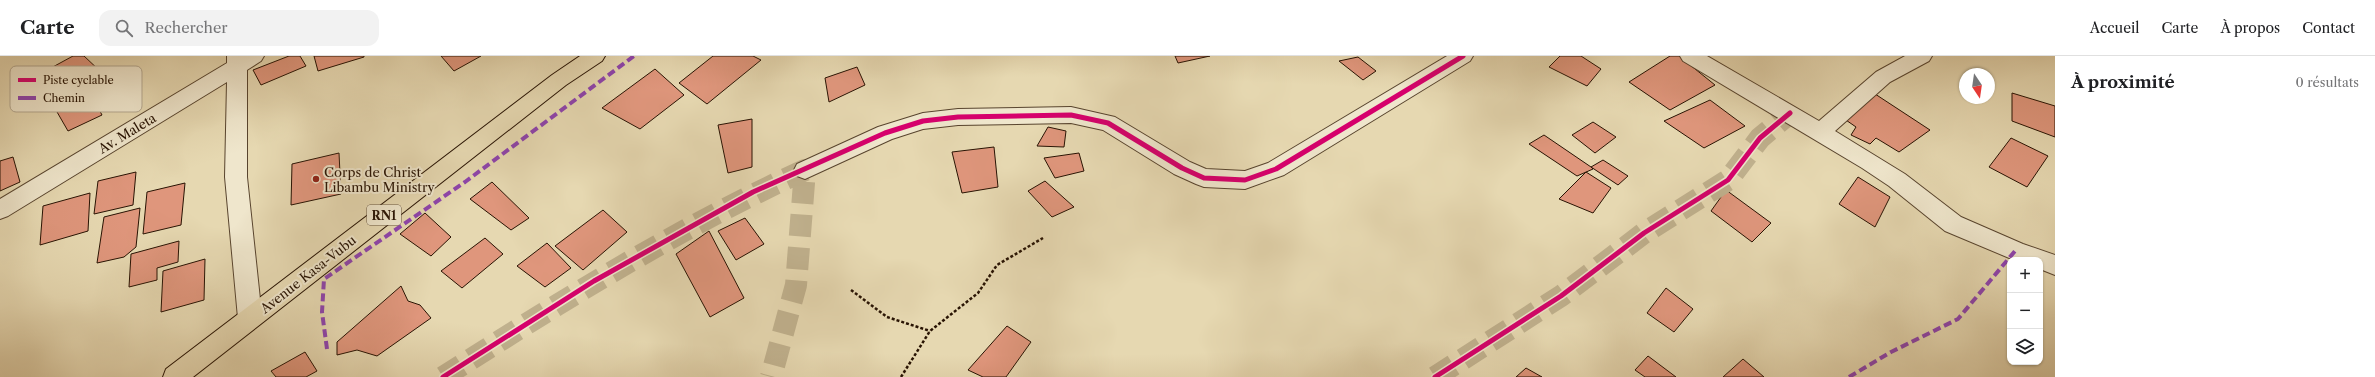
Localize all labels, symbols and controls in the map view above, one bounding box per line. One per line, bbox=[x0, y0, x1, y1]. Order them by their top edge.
search box bbox=[99, 10, 379, 46]
text: Carte bbox=[20, 16, 75, 39]
icon: search bbox=[113, 17, 135, 39]
text: Rechercher bbox=[145, 18, 228, 37]
text: Accueil bbox=[2090, 19, 2140, 37]
text: Carte bbox=[2162, 19, 2198, 37]
text: À propos bbox=[2220, 19, 2280, 37]
text: Contact bbox=[2302, 19, 2355, 37]
legend bbox=[10, 66, 142, 112]
north arrow bbox=[1959, 68, 1995, 104]
text: À proximité bbox=[2071, 72, 2175, 92]
text: Piste cyclable bbox=[43, 73, 114, 87]
text: 0 résultats bbox=[2295, 74, 2359, 90]
text: Chemin bbox=[43, 91, 85, 105]
street label: Av. Maleta bbox=[94, 109, 159, 157]
place label: Corps de Christ Libambu Ministry bbox=[324, 164, 435, 195]
marker: Corps de Christ Libambu Ministry bbox=[311, 174, 321, 184]
road number: RN1 bbox=[367, 205, 401, 225]
street label: Avenue Kasa-Vubu bbox=[256, 232, 359, 317]
map controls bbox=[2007, 257, 2043, 365]
button: + bbox=[2007, 257, 2043, 293]
button: − bbox=[2007, 293, 2043, 329]
button: layers bbox=[2007, 329, 2043, 365]

